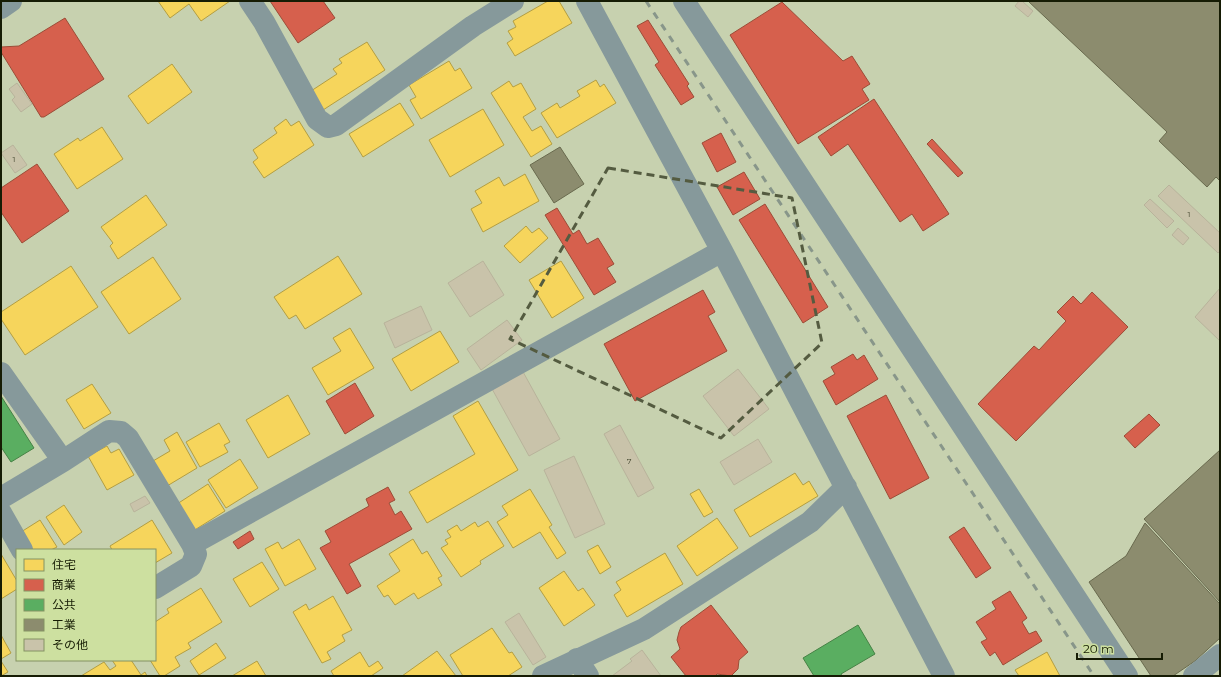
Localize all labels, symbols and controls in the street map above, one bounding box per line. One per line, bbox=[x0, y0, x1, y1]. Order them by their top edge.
house number: 1 bbox=[13, 154, 15, 164]
house number: 1 bbox=[1188, 209, 1190, 219]
house number: 7 bbox=[627, 456, 632, 466]
legend bbox=[16, 549, 156, 661]
text: 住宅 bbox=[52, 557, 76, 572]
text: 商業 bbox=[52, 577, 76, 592]
text: 公共 bbox=[52, 597, 76, 612]
text: 工業 bbox=[52, 617, 76, 632]
scale bar bbox=[1077, 635, 1162, 661]
text: その他 bbox=[52, 637, 88, 652]
text: 20 m bbox=[1083, 641, 1114, 656]

